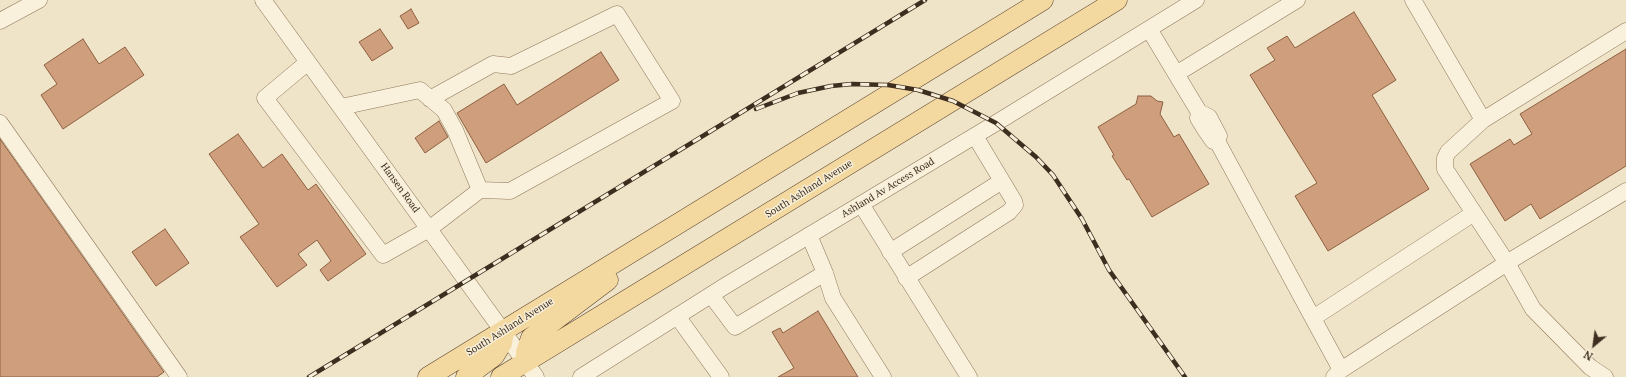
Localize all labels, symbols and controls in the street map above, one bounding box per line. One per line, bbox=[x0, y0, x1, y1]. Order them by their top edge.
street label: Ashland Av Access Road bbox=[839, 155, 937, 221]
street label: South Ashland Avenue bbox=[763, 157, 855, 221]
street label: Hansen Road bbox=[378, 161, 422, 215]
street label: South Ashland Avenue bbox=[464, 295, 556, 359]
north arrow bbox=[1574, 325, 1614, 365]
text: N bbox=[1581, 347, 1595, 364]

